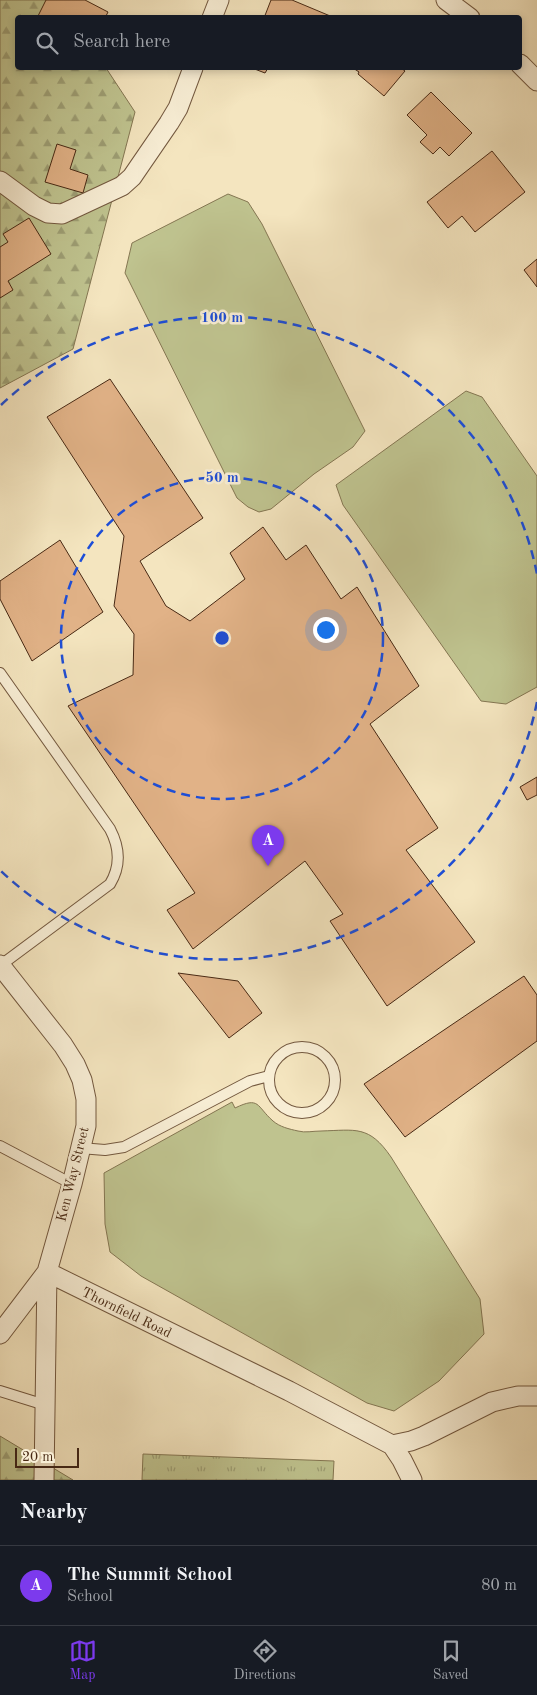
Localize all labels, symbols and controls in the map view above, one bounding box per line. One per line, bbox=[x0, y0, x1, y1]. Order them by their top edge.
search box bbox=[15, 15, 522, 70]
icon: search bbox=[33, 29, 61, 57]
text: Search here bbox=[73, 33, 170, 52]
text: 100 m bbox=[201, 311, 243, 326]
text: 50 m bbox=[205, 471, 239, 486]
your location bbox=[313, 617, 339, 643]
centre of rings bbox=[213, 629, 231, 647]
pin: A bbox=[252, 825, 284, 866]
street label: Ken Way Street bbox=[54, 1125, 92, 1223]
street label: Thornfield Road bbox=[79, 1285, 174, 1341]
scale bar bbox=[15, 1445, 79, 1468]
text: 20 m bbox=[22, 1450, 53, 1464]
text: Nearby bbox=[20, 1502, 88, 1523]
text: The Summit School bbox=[67, 1566, 232, 1585]
text: A bbox=[30, 1578, 42, 1594]
text: 80 m bbox=[481, 1578, 517, 1594]
text: School bbox=[67, 1589, 113, 1605]
tab: Map bbox=[69, 1637, 97, 1684]
tab: Directions bbox=[234, 1637, 296, 1684]
tab: Saved bbox=[433, 1637, 468, 1684]

